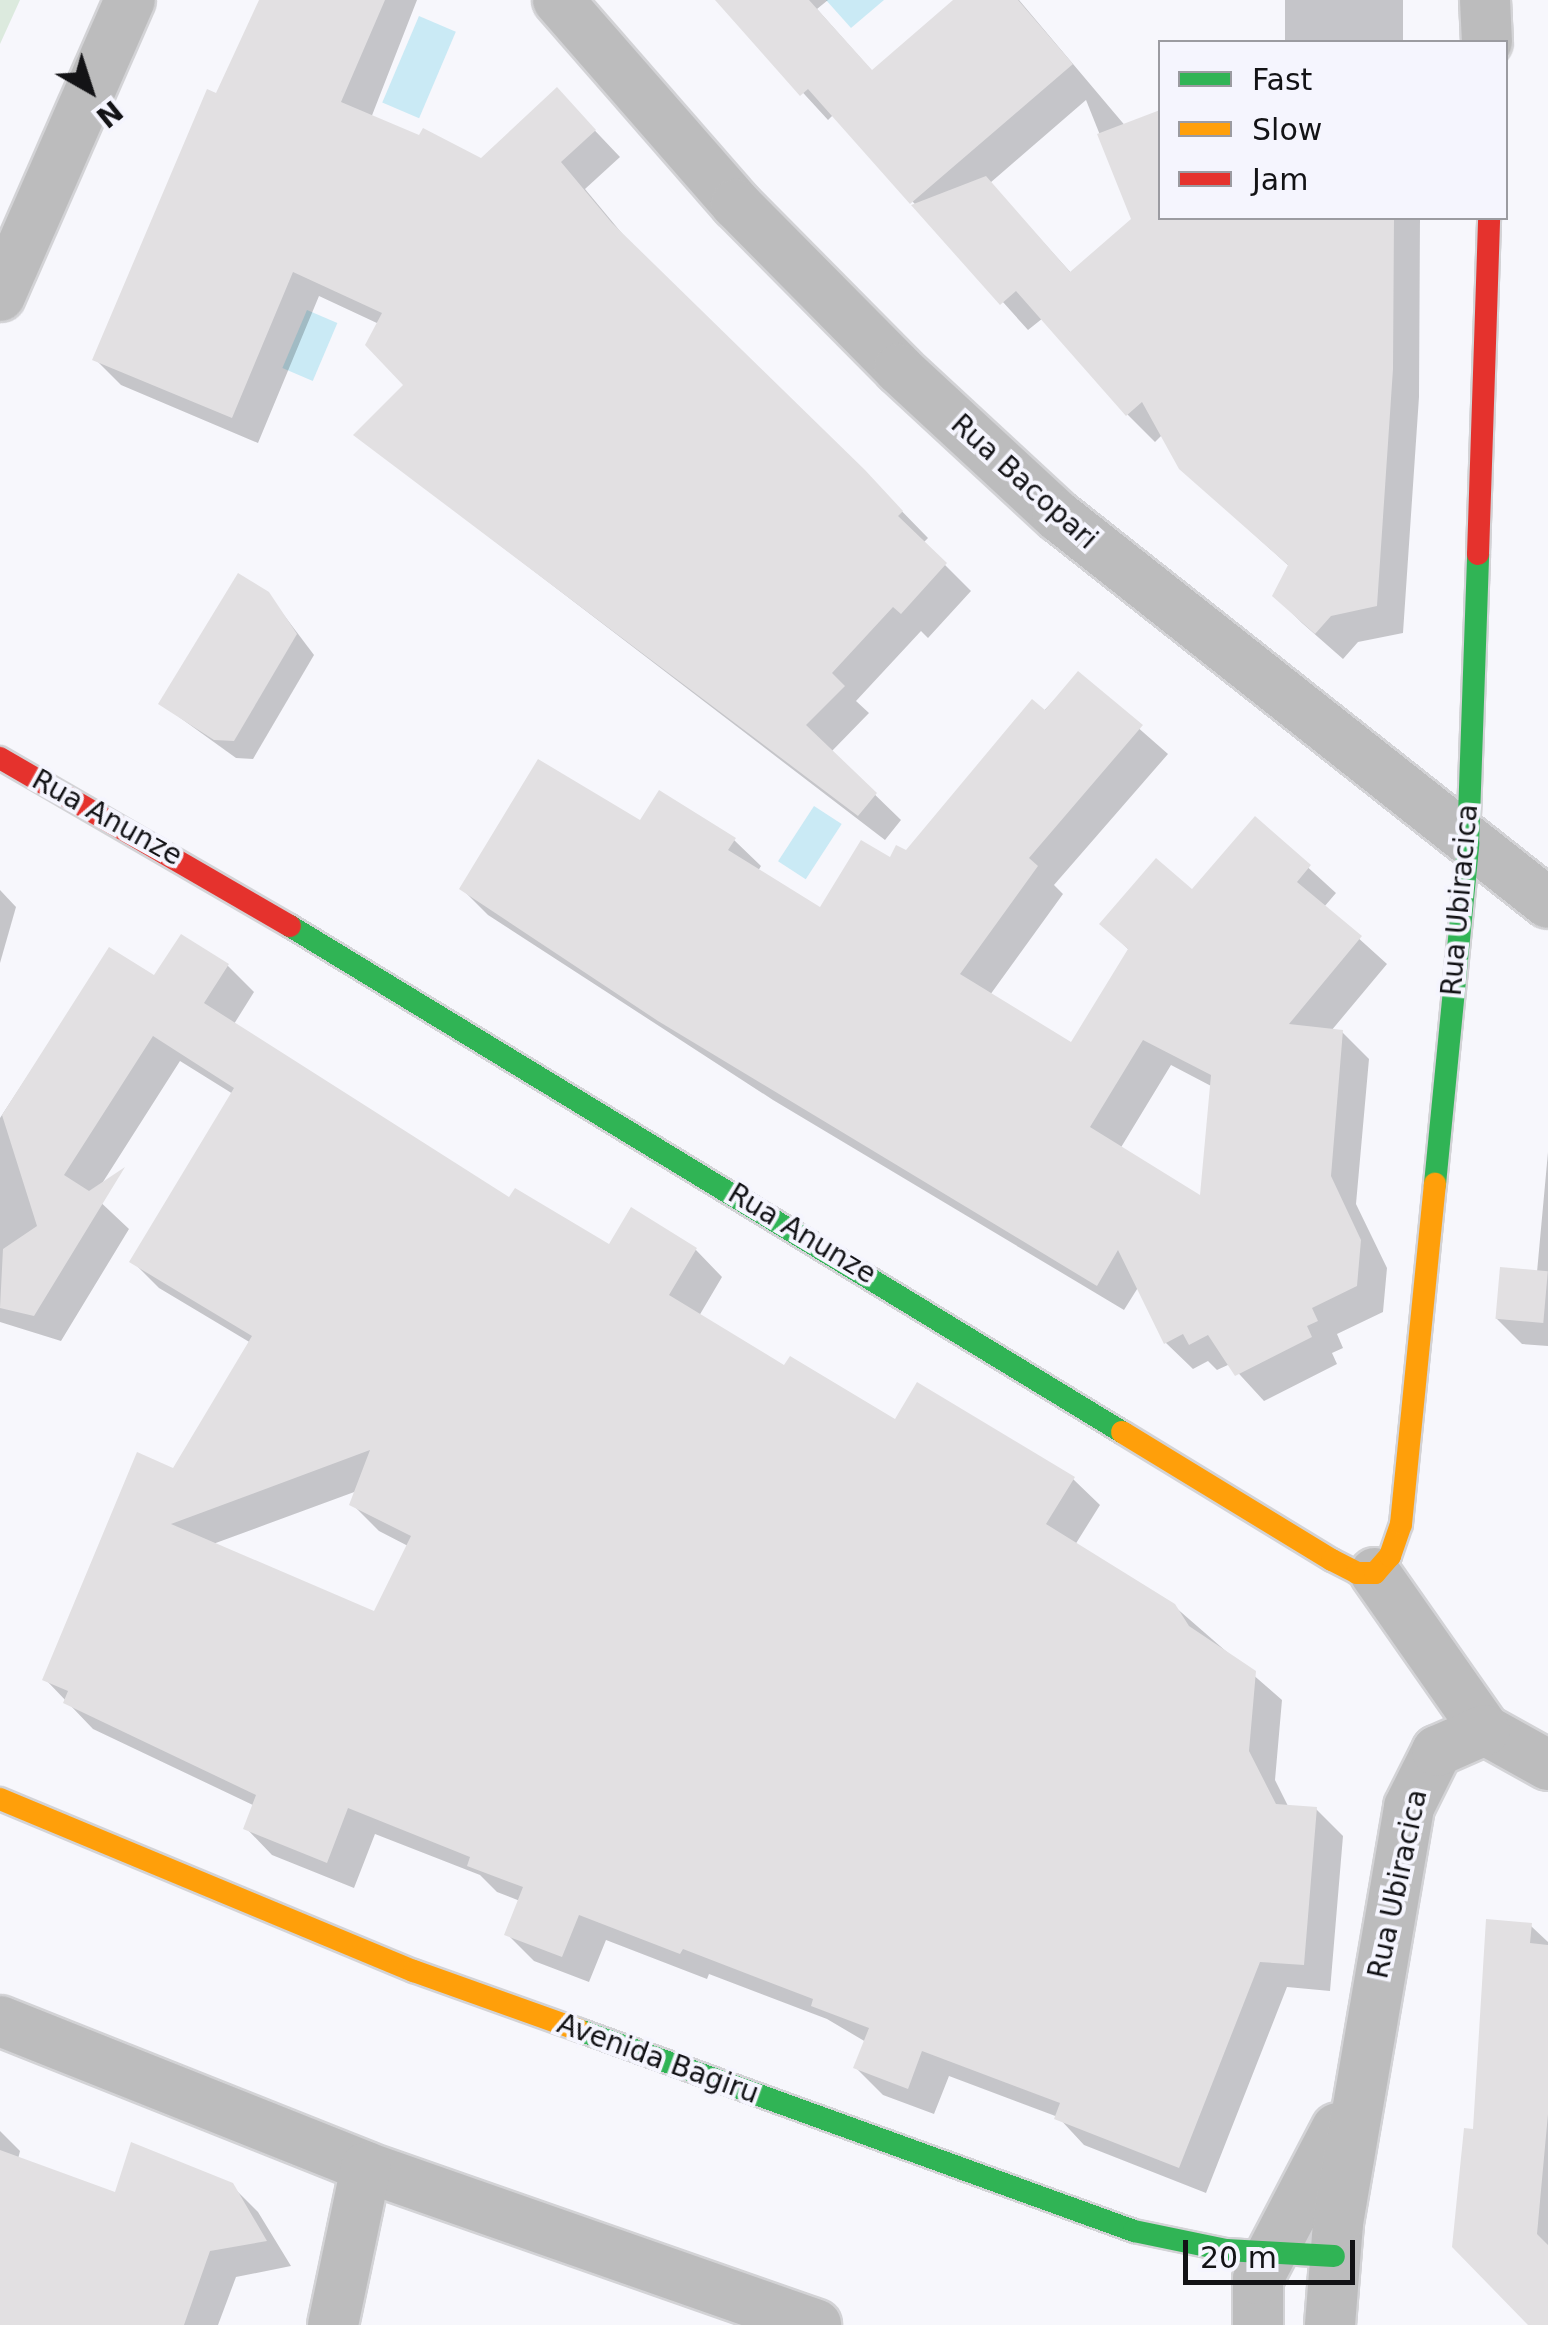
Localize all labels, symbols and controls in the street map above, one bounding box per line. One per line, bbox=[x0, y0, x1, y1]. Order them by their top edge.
north arrow bbox=[40, 40, 140, 140]
legend bbox=[1158, 40, 1508, 220]
text: Fast bbox=[1252, 62, 1312, 97]
text: N bbox=[90, 94, 129, 134]
text: Slow bbox=[1252, 112, 1322, 147]
text: Jam bbox=[1252, 162, 1308, 197]
street label: Rua Bacopari bbox=[944, 408, 1104, 556]
street label: Rua Anunze bbox=[26, 763, 188, 873]
street label: Rua Ubiracica bbox=[1435, 803, 1485, 997]
street label: Rua Anunze bbox=[722, 1177, 882, 1291]
street label: Rua Ubiracica bbox=[1362, 1786, 1434, 1982]
street label: Avenida Bagiru bbox=[553, 2007, 763, 2111]
scale bar bbox=[1188, 2220, 1360, 2282]
text: 20 m bbox=[1200, 2240, 1277, 2275]

